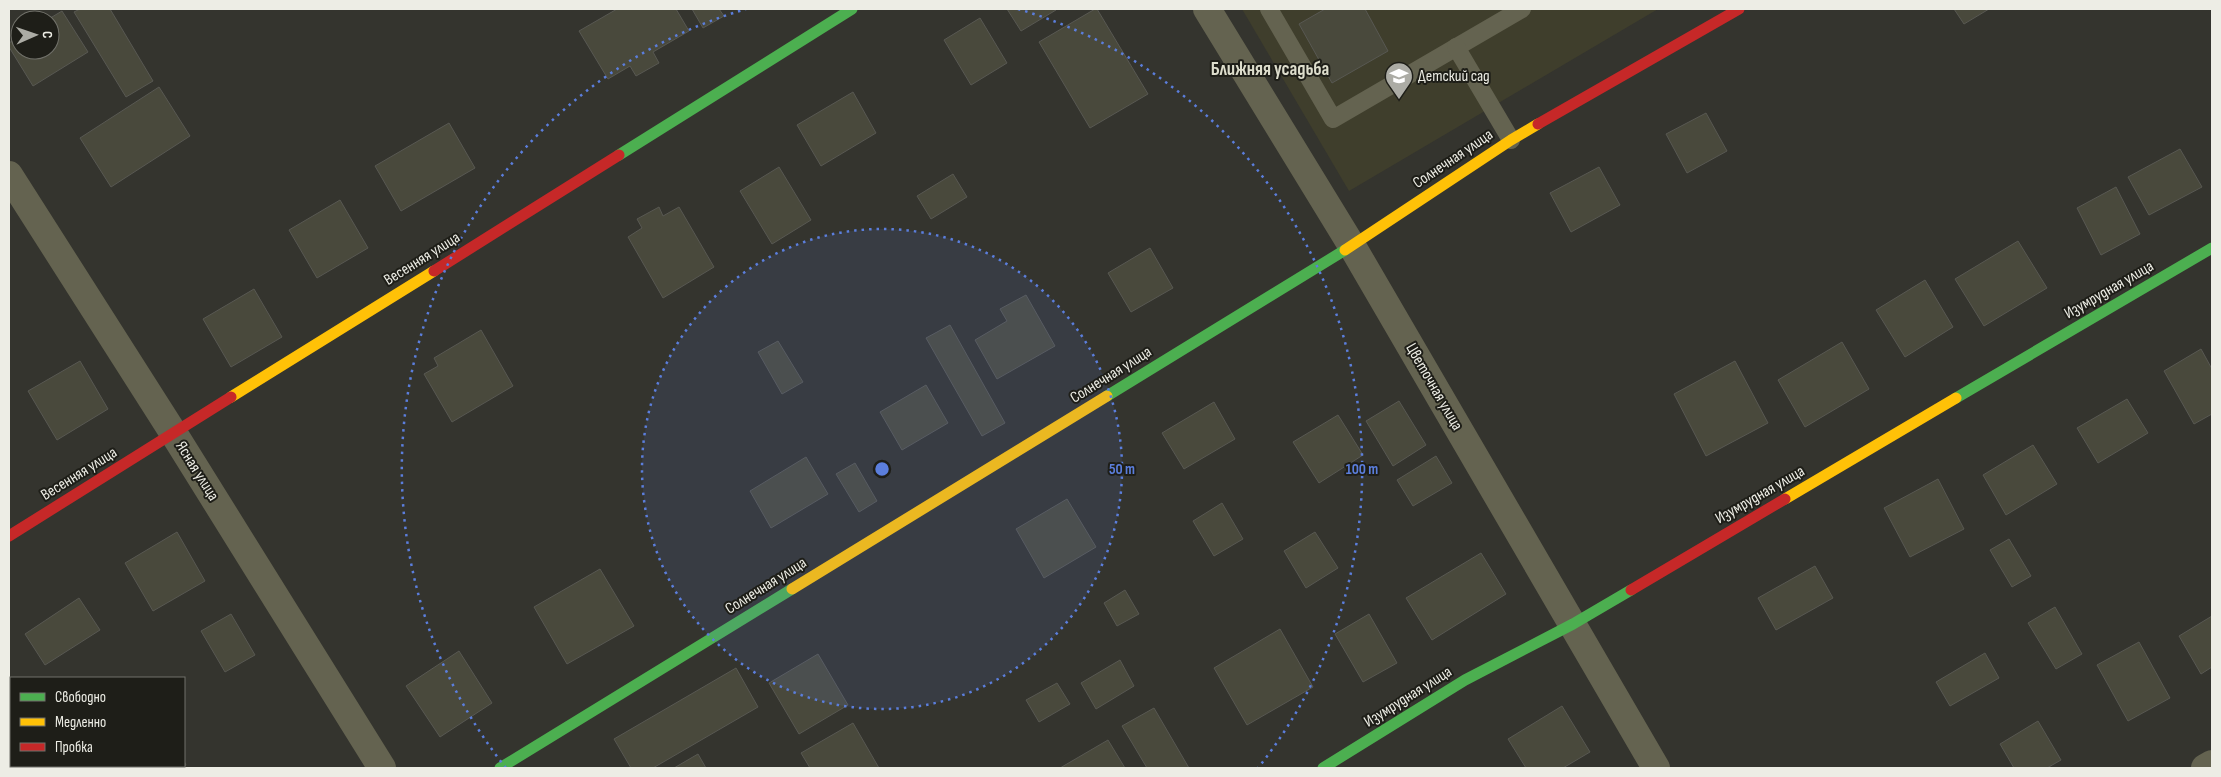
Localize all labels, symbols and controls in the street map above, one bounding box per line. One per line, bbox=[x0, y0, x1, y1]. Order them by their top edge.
north arrow bbox=[10, 10, 60, 60]
text: С bbox=[39, 31, 56, 38]
district label: Ближняя усадьба bbox=[1211, 58, 1329, 81]
school or university icon: Детский сад bbox=[1384, 61, 1414, 100]
place label: Детский сад bbox=[1418, 67, 1490, 86]
street label: Солнечная улица bbox=[1409, 125, 1497, 193]
street label: Весенняя улица bbox=[380, 228, 464, 290]
street label: Изумрудная улица bbox=[2061, 257, 2157, 323]
street label: Цветочная улица bbox=[1401, 340, 1467, 434]
street label: Солнечная улица bbox=[1067, 342, 1155, 408]
street label: Ясная улица bbox=[171, 438, 223, 504]
street label: Весенняя улица bbox=[37, 443, 121, 505]
centre of rings bbox=[873, 460, 891, 478]
text: 50 m bbox=[1109, 460, 1135, 479]
text: 100 m bbox=[1346, 460, 1378, 479]
street label: Изумрудная улица bbox=[1712, 462, 1808, 528]
street label: Солнечная улица bbox=[722, 553, 810, 619]
street label: Изумрудная улица bbox=[1361, 662, 1455, 732]
legend bbox=[10, 677, 185, 767]
text: Свободно bbox=[55, 688, 106, 707]
text: Медленно bbox=[55, 713, 106, 732]
text: Пробка bbox=[55, 738, 93, 757]

